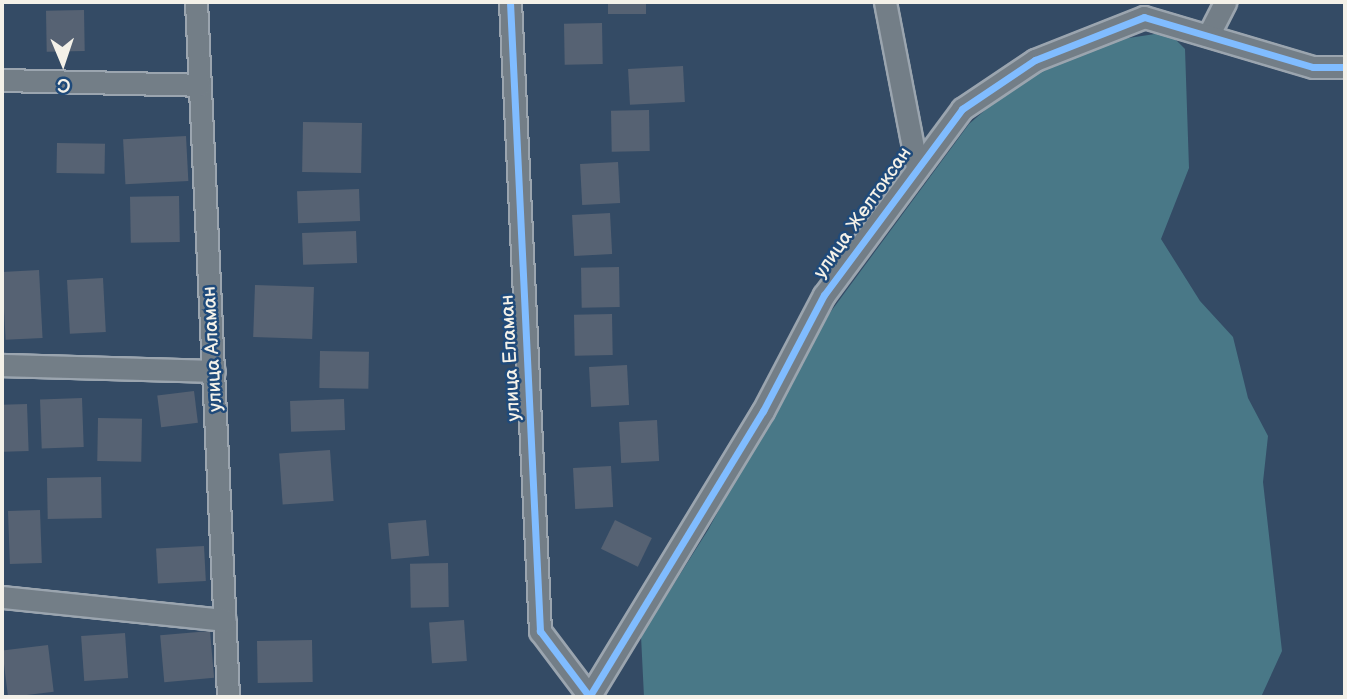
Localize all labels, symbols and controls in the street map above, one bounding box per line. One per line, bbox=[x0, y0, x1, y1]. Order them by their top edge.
north arrow bbox=[28, 28, 98, 98]
text: С bbox=[57, 73, 71, 96]
street label: улица Желтоксан bbox=[809, 143, 917, 283]
street label: улица Аламан bbox=[198, 286, 228, 412]
street label: улица Еламан bbox=[496, 294, 526, 422]

